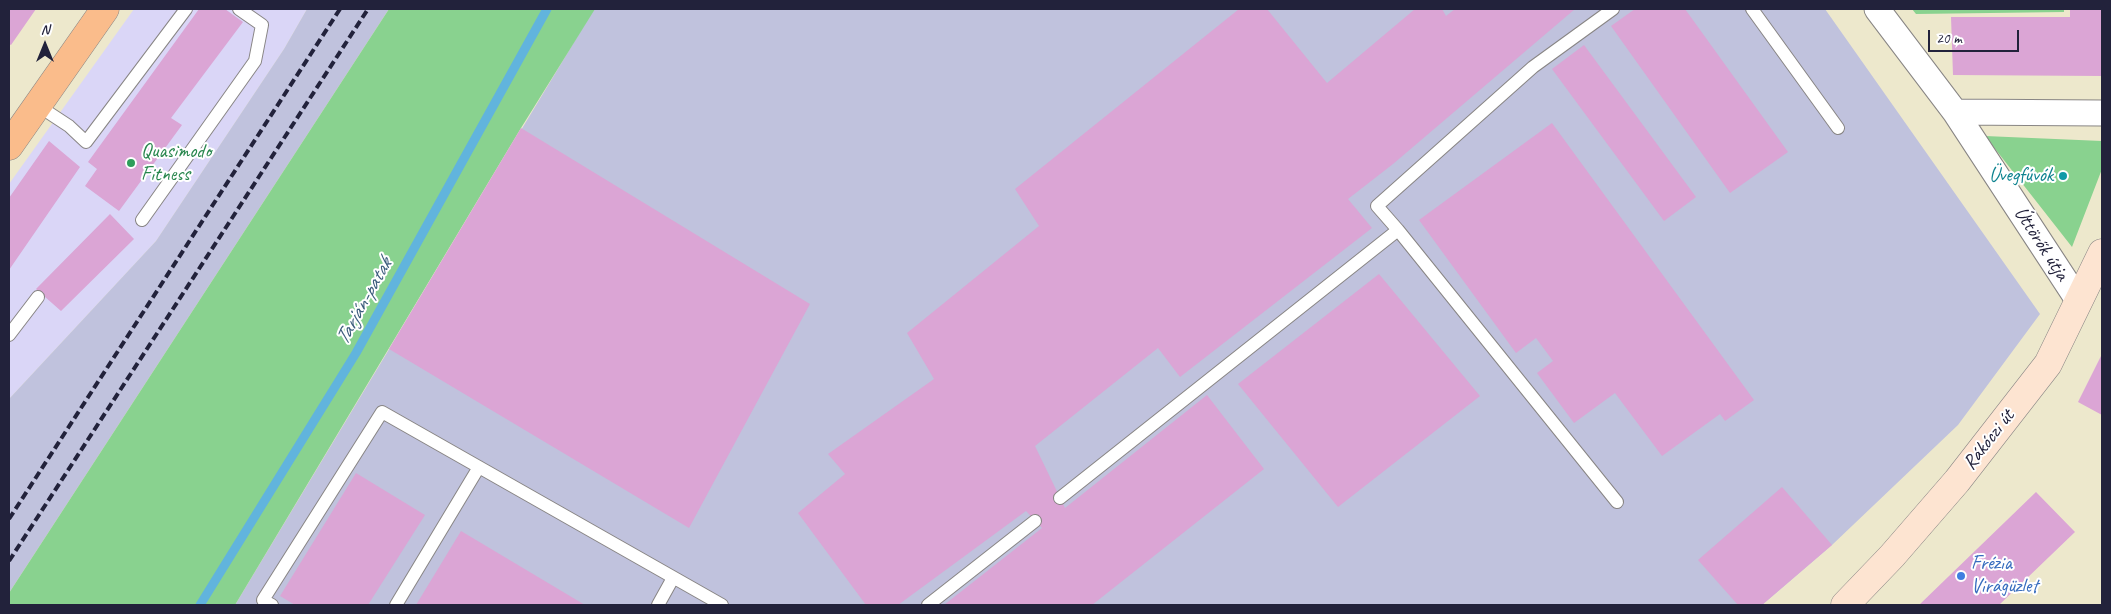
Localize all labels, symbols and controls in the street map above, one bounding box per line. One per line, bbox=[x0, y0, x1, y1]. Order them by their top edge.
north arrow bbox=[20, 20, 70, 70]
scale bar bbox=[1931, 20, 2022, 52]
text: N bbox=[41, 21, 49, 38]
text: 20 m bbox=[1936, 29, 1962, 48]
place label: Quasimodo Fitness bbox=[141, 140, 211, 187]
marker: Quasimodo Fitness bbox=[125, 157, 137, 169]
place label: Üvegfúvók bbox=[1989, 164, 2053, 188]
marker: Üvegfúvók bbox=[2057, 170, 2069, 182]
street label: Úttörők útja bbox=[2008, 203, 2074, 285]
water label: Tarján-patak bbox=[330, 255, 398, 349]
street label: Rákóczi út bbox=[1958, 405, 2020, 475]
place label: Frézia Virágüzlet bbox=[1971, 552, 2038, 599]
marker: Frézia Virágüzlet bbox=[1955, 570, 1967, 582]

